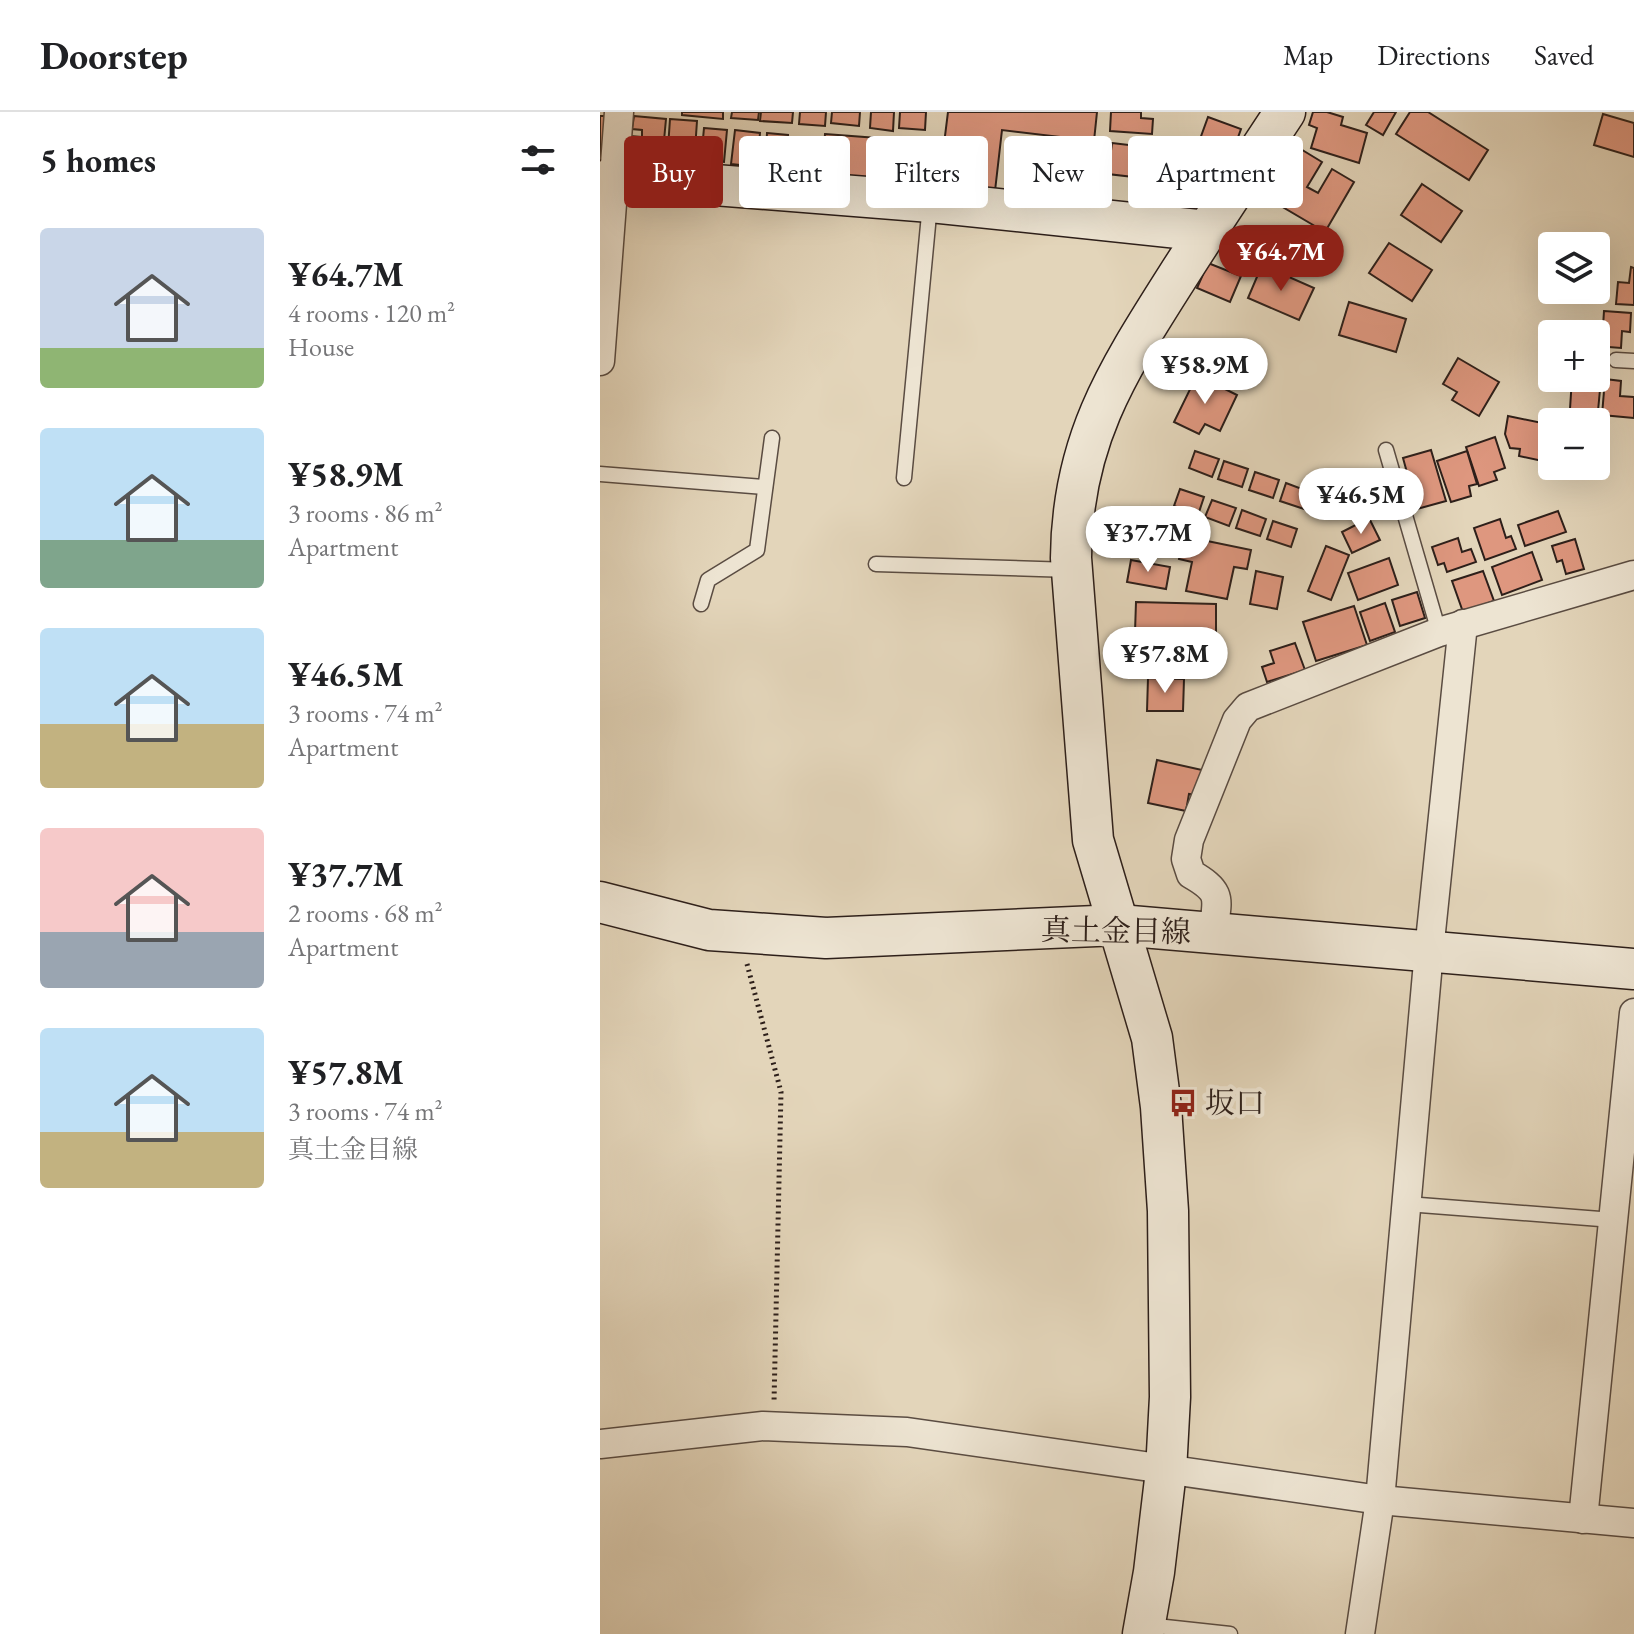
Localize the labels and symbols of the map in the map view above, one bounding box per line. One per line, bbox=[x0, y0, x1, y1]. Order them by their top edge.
pin: ¥64.7M bbox=[1216, 225, 1346, 293]
pin: ¥58.9M bbox=[1140, 338, 1270, 406]
pin: ¥46.5M bbox=[1296, 468, 1426, 536]
pin: ¥37.7M bbox=[1083, 506, 1213, 574]
pin: ¥57.8M bbox=[1100, 627, 1230, 695]
street label: 真土金目線 bbox=[1041, 910, 1191, 951]
place label: 坂口 bbox=[1205, 1083, 1265, 1122]
bus stop icon: 坂口 bbox=[1168, 1088, 1198, 1118]

